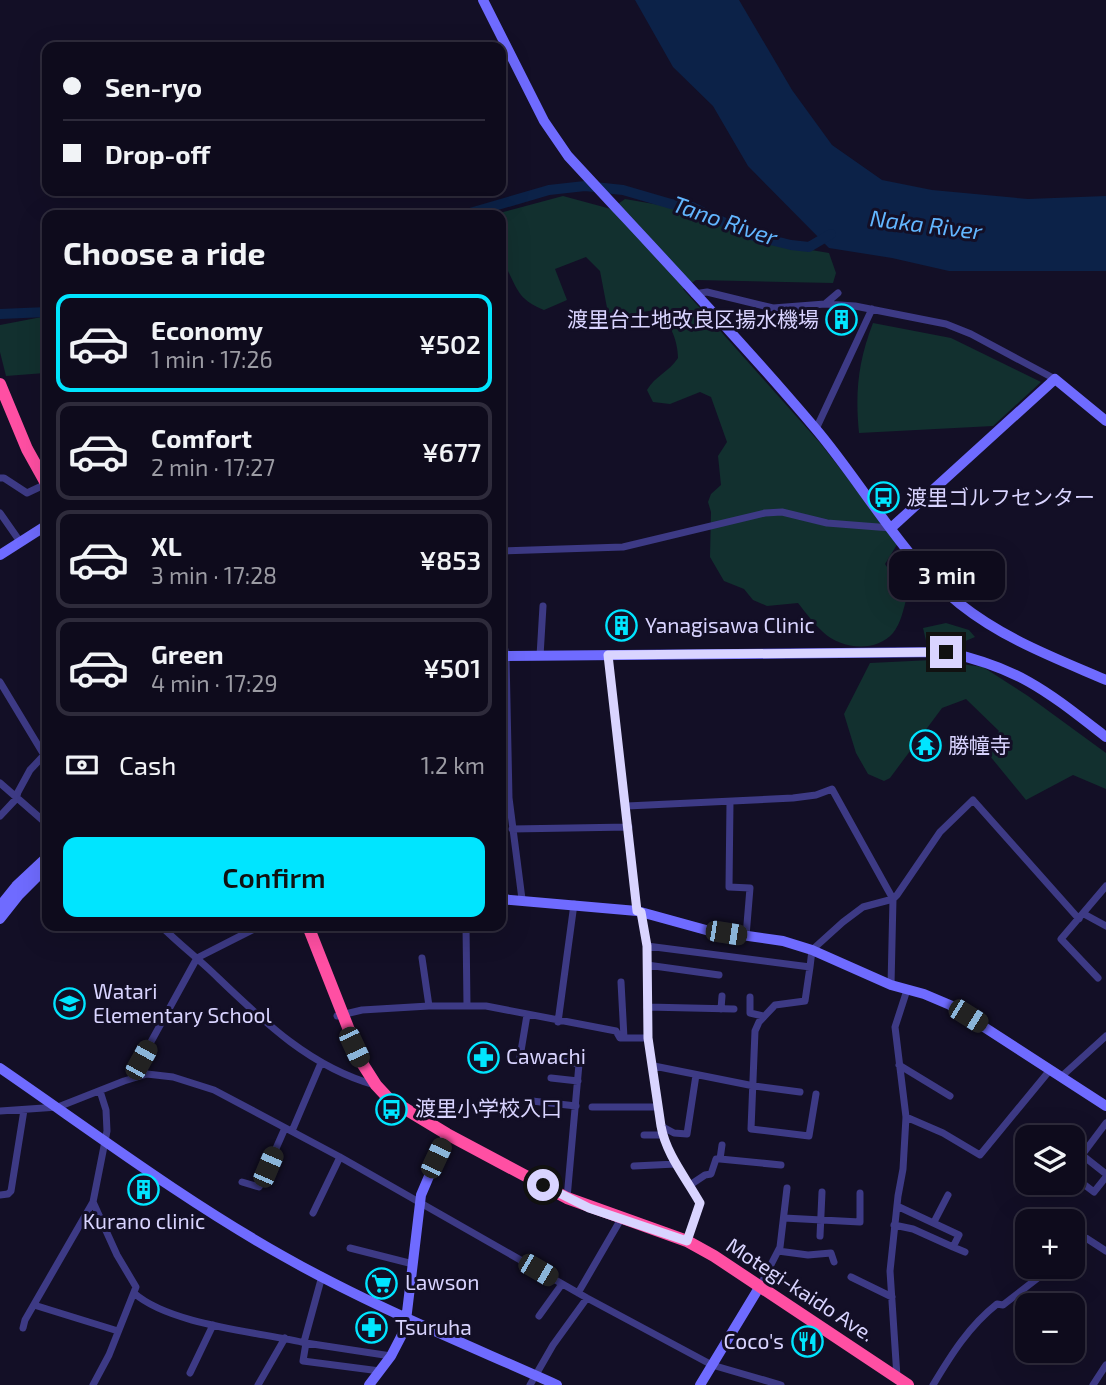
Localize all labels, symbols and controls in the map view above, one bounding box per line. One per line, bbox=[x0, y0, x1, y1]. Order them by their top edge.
text: Sen-ryo bbox=[105, 71, 202, 102]
text: Drop-off bbox=[105, 138, 210, 169]
water label: Tano River bbox=[669, 189, 782, 251]
water label: Naka River bbox=[868, 203, 985, 245]
text: Choose a ride bbox=[63, 233, 266, 271]
building icon: 渡里台土地改良区揚水機場 bbox=[825, 303, 859, 337]
place label: 渡里台土地改良区揚水機場 bbox=[567, 306, 819, 331]
icon: car bbox=[67, 312, 130, 375]
text: Economy bbox=[151, 314, 263, 345]
text: ¥502 bbox=[419, 328, 481, 359]
text: 1 min · 17:26 bbox=[151, 345, 273, 373]
icon: car bbox=[67, 420, 130, 483]
text: Comfort bbox=[151, 422, 252, 453]
text: ¥677 bbox=[422, 436, 481, 467]
text: 2 min · 17:27 bbox=[151, 453, 275, 481]
bus stop icon: 渡里ゴルフセンター bbox=[866, 481, 900, 515]
place label: 渡里ゴルフセンター bbox=[906, 484, 1095, 509]
icon: car bbox=[67, 528, 130, 591]
text: XL bbox=[151, 530, 182, 561]
text: ¥853 bbox=[419, 544, 481, 575]
callout: 3 min bbox=[888, 550, 1004, 600]
text: 3 min · 17:28 bbox=[151, 561, 277, 589]
text: 3 min bbox=[918, 561, 976, 589]
building icon: Yanagisawa Clinic bbox=[605, 609, 639, 643]
place label: Yanagisawa Clinic bbox=[645, 612, 815, 637]
icon: car bbox=[67, 636, 130, 699]
route end bbox=[930, 636, 962, 668]
text: Green bbox=[151, 638, 224, 669]
text: ¥501 bbox=[423, 652, 481, 683]
text: 4 min · 17:29 bbox=[151, 669, 278, 697]
temple icon: 勝幢寺 bbox=[908, 729, 942, 763]
place label: 勝幢寺 bbox=[948, 732, 1011, 757]
icon: cash bbox=[63, 746, 101, 784]
text: Cash bbox=[119, 749, 176, 780]
text: 1.2 km bbox=[421, 751, 485, 779]
button: Confirm bbox=[63, 837, 485, 917]
car bbox=[704, 919, 749, 947]
place label: Watari Elementary School bbox=[93, 978, 273, 1027]
school or university icon: Watari Elementary School bbox=[53, 987, 87, 1021]
car bbox=[945, 996, 992, 1036]
car bbox=[336, 1024, 373, 1070]
car bbox=[122, 1037, 161, 1083]
pharmacy icon: Cawachi bbox=[466, 1040, 500, 1074]
place label: Cawachi bbox=[506, 1043, 586, 1068]
bus stop icon: 渡里小学校入口 bbox=[375, 1092, 409, 1126]
place label: 渡里小学校入口 bbox=[415, 1095, 562, 1120]
map controls bbox=[1015, 1125, 1085, 1363]
button: layers bbox=[1015, 1125, 1085, 1195]
car bbox=[418, 1135, 455, 1181]
car bbox=[251, 1144, 286, 1190]
route start bbox=[527, 1169, 559, 1201]
building icon: Kurano clinic bbox=[127, 1173, 161, 1207]
place label: Kurano clinic bbox=[83, 1208, 205, 1233]
button: + bbox=[1015, 1209, 1085, 1279]
street label: Motegi-kaido Ave. bbox=[722, 1232, 879, 1346]
car bbox=[515, 1250, 562, 1290]
supermarket icon: Lawson bbox=[365, 1266, 399, 1300]
place label: Lawson bbox=[405, 1269, 479, 1294]
button: − bbox=[1015, 1293, 1085, 1363]
pharmacy icon: Tsuruha bbox=[355, 1311, 389, 1345]
place label: Tsuruha bbox=[395, 1314, 472, 1339]
restaurant icon: Coco's bbox=[790, 1325, 824, 1359]
place label: Coco's bbox=[723, 1328, 784, 1353]

